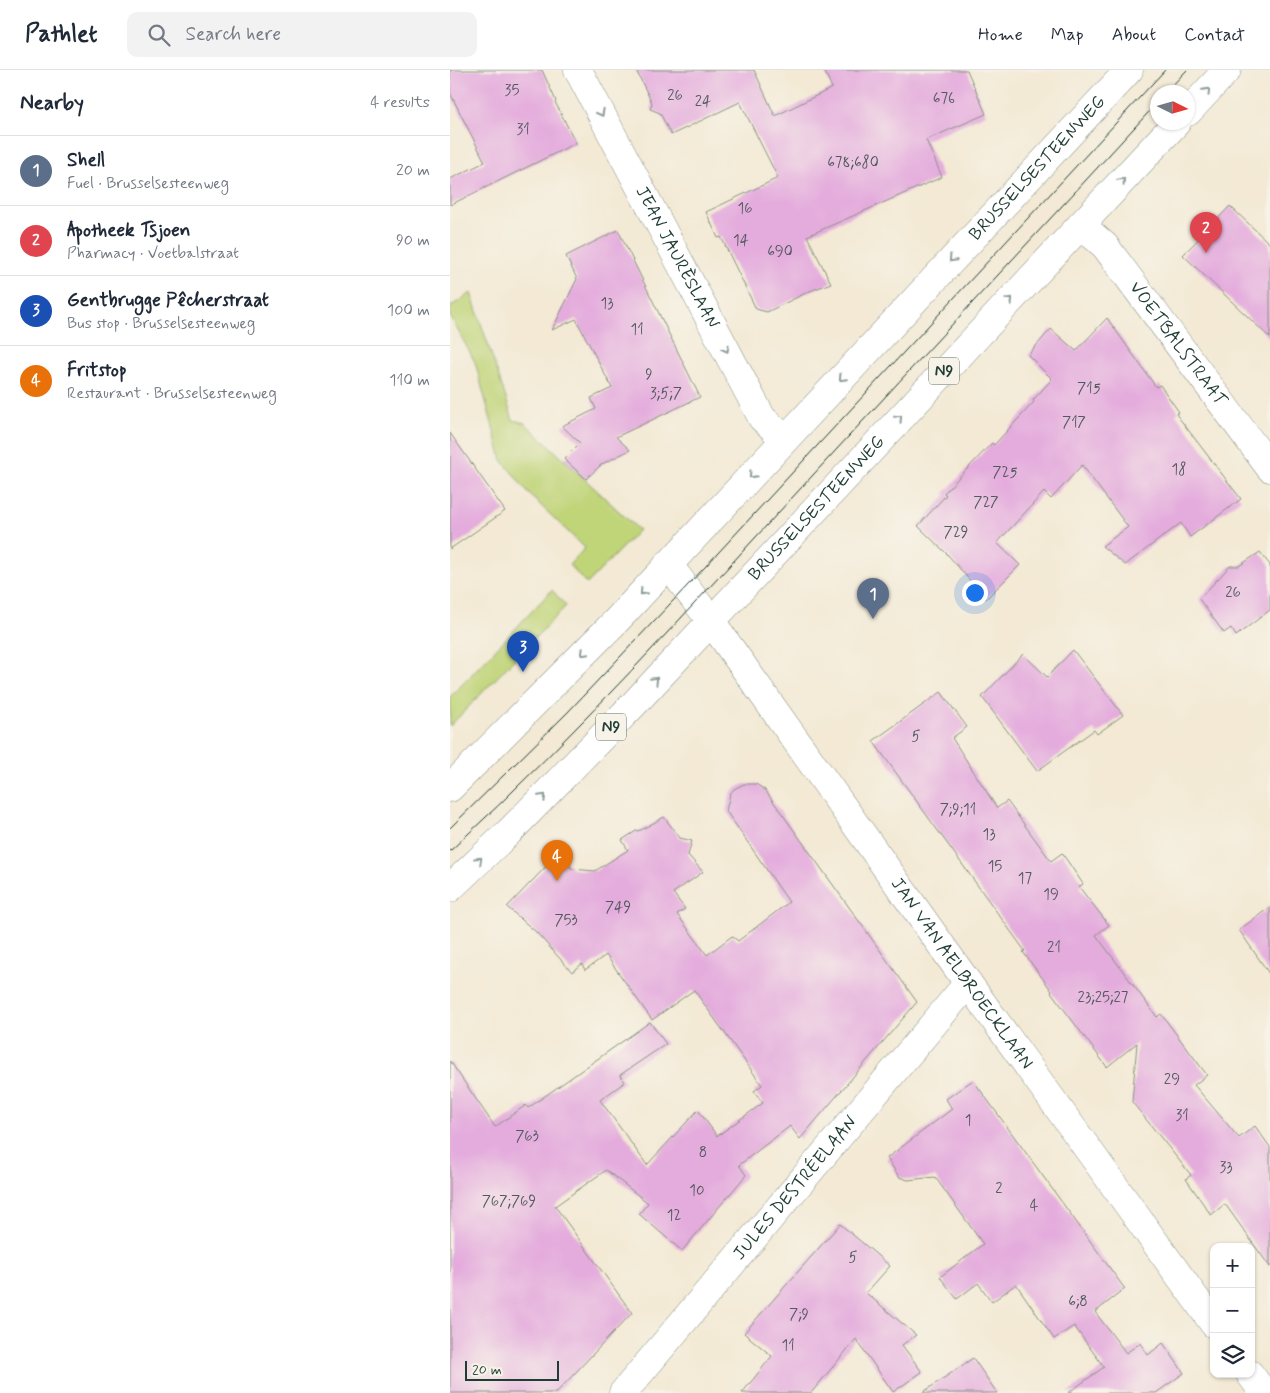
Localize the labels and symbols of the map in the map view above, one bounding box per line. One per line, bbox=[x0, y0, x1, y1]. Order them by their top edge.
house number: 35 bbox=[505, 81, 519, 101]
north arrow bbox=[1150, 85, 1195, 130]
house number: 26 bbox=[667, 86, 683, 106]
one-way arrow bbox=[1201, 88, 1210, 97]
house number: 676 bbox=[933, 89, 955, 109]
street label: BRUSSELSESTEENWEG bbox=[964, 90, 1111, 246]
house number: 24 bbox=[695, 92, 711, 112]
one-way arrow bbox=[595, 108, 605, 117]
house number: 31 bbox=[516, 120, 530, 140]
house number: 678;680 bbox=[827, 153, 879, 173]
one-way arrow bbox=[1116, 178, 1125, 187]
street label: JEAN JAURÈSLAAN bbox=[630, 182, 725, 333]
house number: 16 bbox=[737, 199, 753, 219]
pin: 2 bbox=[1190, 212, 1222, 253]
house number: 14 bbox=[733, 231, 749, 251]
house number: 690 bbox=[767, 242, 793, 262]
one-way arrow bbox=[949, 254, 958, 263]
street label: VOETBALSTRAAT bbox=[1124, 277, 1233, 412]
house number: 13 bbox=[600, 294, 614, 314]
one-way arrow bbox=[1004, 296, 1013, 305]
house number: 11 bbox=[630, 320, 644, 340]
one-way arrow bbox=[720, 344, 730, 353]
road number: N9 bbox=[929, 358, 959, 384]
house number: 9 bbox=[645, 365, 653, 385]
one-way arrow bbox=[839, 373, 848, 382]
house number: 715 bbox=[1077, 379, 1101, 399]
house number: 3;5;7 bbox=[650, 384, 682, 404]
house number: 717 bbox=[1062, 413, 1086, 433]
one-way arrow bbox=[893, 415, 902, 424]
street label: BRUSSELSESTEENWEG bbox=[743, 430, 890, 586]
house number: 18 bbox=[1172, 460, 1186, 480]
house number: 725 bbox=[992, 463, 1018, 483]
one-way arrow bbox=[749, 469, 758, 478]
house number: 727 bbox=[973, 493, 999, 513]
house number: 729 bbox=[944, 523, 968, 543]
pin: 1 bbox=[857, 578, 889, 619]
your location bbox=[962, 580, 988, 606]
house number: 26 bbox=[1225, 583, 1241, 603]
one-way arrow bbox=[640, 586, 649, 595]
pin: 3 bbox=[507, 631, 539, 672]
one-way arrow bbox=[580, 648, 589, 657]
one-way arrow bbox=[649, 677, 658, 686]
road number: N9 bbox=[596, 714, 626, 740]
house number: 5 bbox=[911, 727, 921, 747]
one-way arrow bbox=[537, 794, 546, 803]
house number: 7;9;11 bbox=[940, 800, 976, 820]
house number: 13 bbox=[982, 825, 996, 845]
pin: 4 bbox=[541, 840, 573, 881]
one-way arrow bbox=[474, 857, 483, 866]
house number: 15 bbox=[988, 857, 1002, 877]
house number: 17 bbox=[1018, 869, 1033, 889]
street label: JAN VAN AELBROECKLAAN bbox=[885, 873, 1038, 1074]
house number: 19 bbox=[1043, 885, 1059, 905]
house number: 749 bbox=[605, 898, 631, 918]
house number: 753 bbox=[554, 911, 578, 931]
house number: 21 bbox=[1047, 938, 1061, 958]
house number: 23;25;27 bbox=[1078, 988, 1129, 1008]
house number: 29 bbox=[1164, 1070, 1180, 1090]
house number: 31 bbox=[1175, 1106, 1189, 1126]
street label: JULES DESTRÉELAAN bbox=[728, 1111, 863, 1265]
house number: 1 bbox=[965, 1111, 971, 1131]
house number: 763 bbox=[515, 1127, 539, 1147]
house number: 8 bbox=[699, 1143, 707, 1163]
house number: 33 bbox=[1219, 1158, 1233, 1178]
house number: 2 bbox=[995, 1179, 1003, 1199]
house number: 10 bbox=[689, 1181, 705, 1201]
house number: 767;769 bbox=[482, 1192, 536, 1212]
house number: 4 bbox=[1030, 1196, 1039, 1216]
house number: 12 bbox=[667, 1206, 681, 1226]
house number: 5 bbox=[848, 1248, 858, 1268]
house number: 6;8 bbox=[1068, 1292, 1088, 1312]
house number: 7;9 bbox=[789, 1305, 809, 1325]
house number: 11 bbox=[781, 1336, 795, 1356]
scale bar bbox=[465, 1358, 559, 1381]

